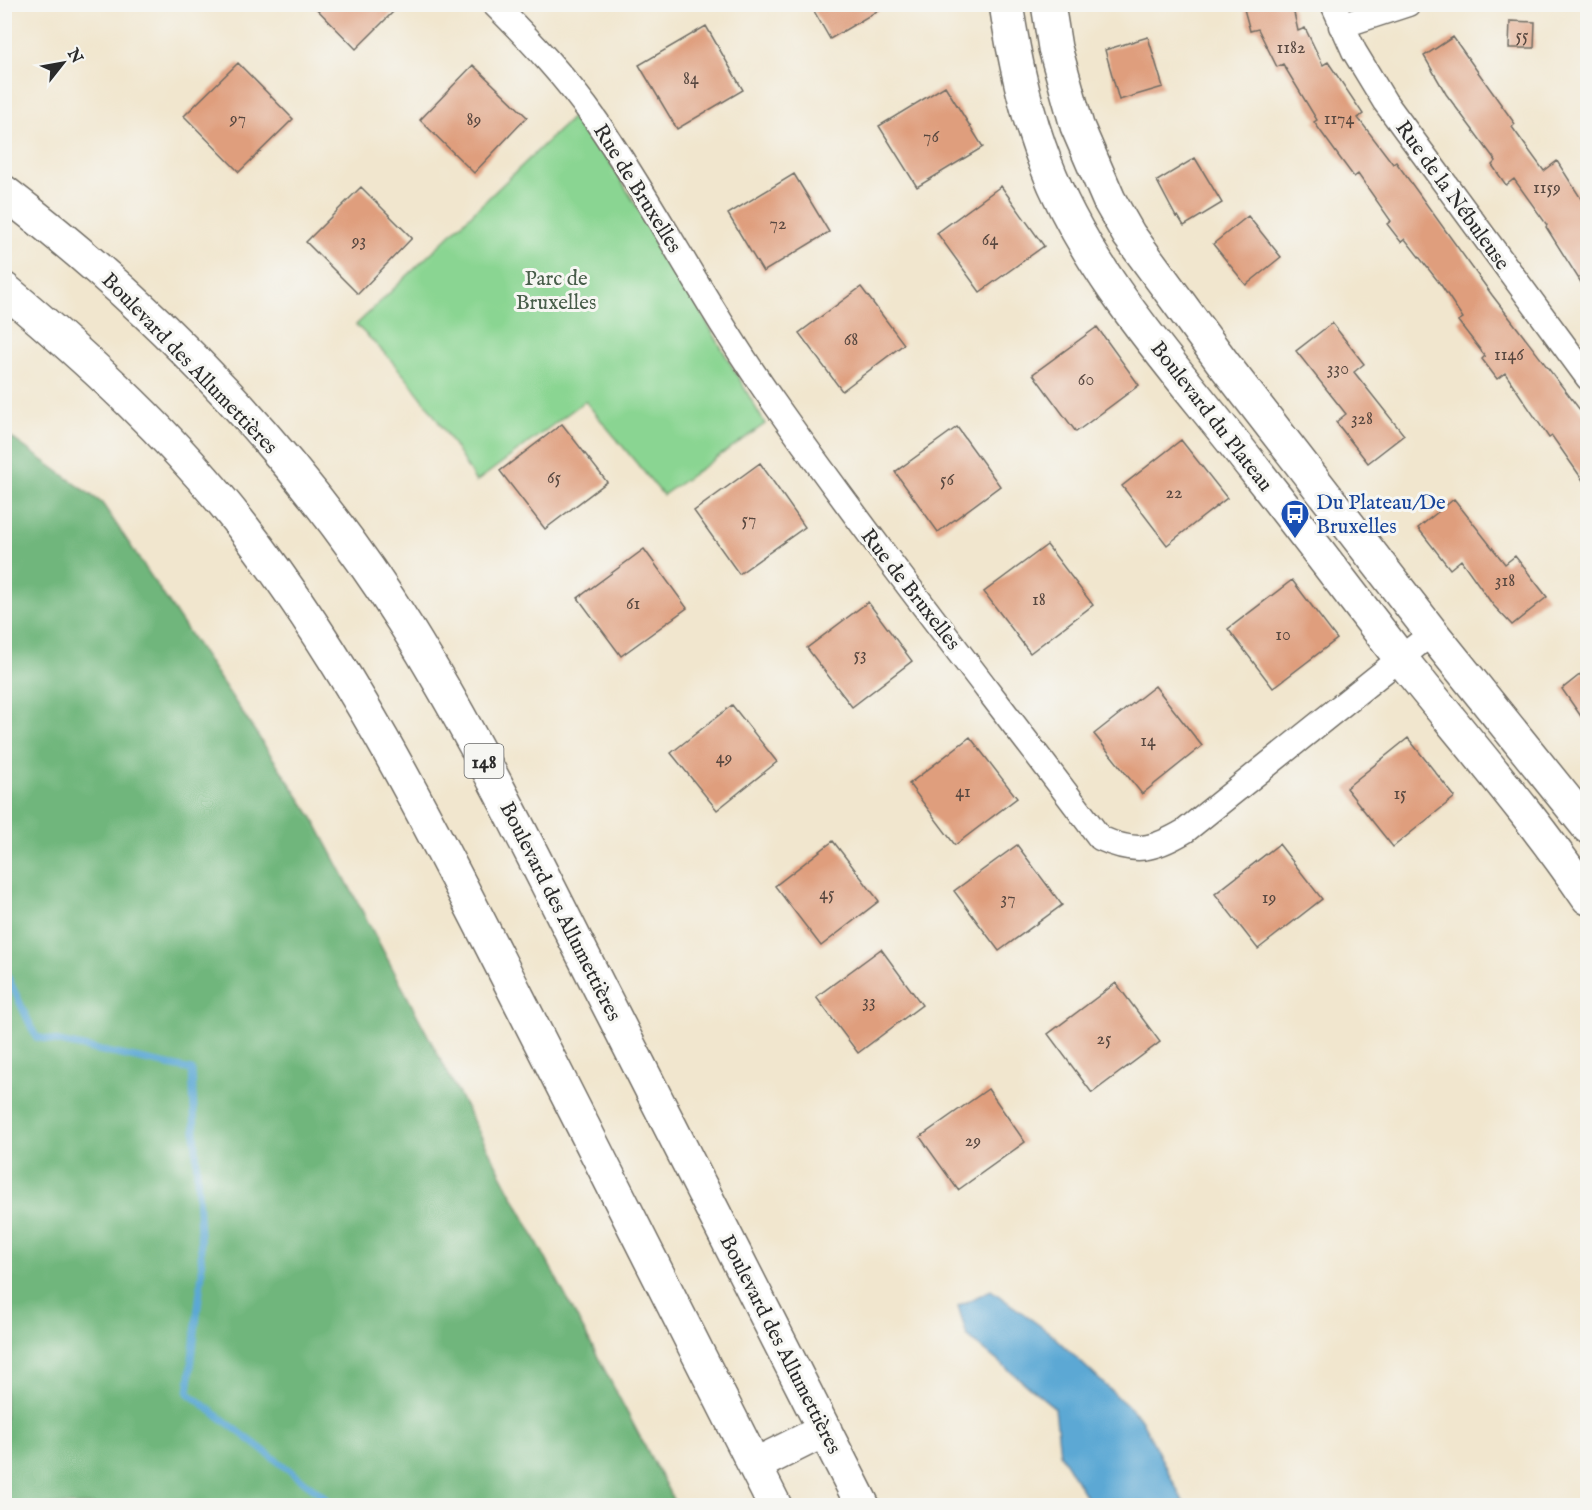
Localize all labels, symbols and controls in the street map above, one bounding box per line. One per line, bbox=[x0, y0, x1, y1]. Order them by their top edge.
house number: 55 bbox=[1515, 25, 1529, 48]
north arrow bbox=[33, 33, 93, 93]
house number: 1182 bbox=[1277, 37, 1305, 60]
text: N bbox=[61, 44, 86, 68]
house number: 84 bbox=[683, 68, 699, 91]
house number: 97 bbox=[229, 108, 246, 131]
house number: 1174 bbox=[1324, 108, 1354, 131]
house number: 89 bbox=[467, 109, 481, 132]
street label: Rue de la Nébuleuse bbox=[1388, 116, 1515, 276]
street label: Rue de Bruxelles bbox=[586, 119, 687, 258]
house number: 76 bbox=[923, 126, 939, 149]
house number: 1159 bbox=[1533, 177, 1561, 200]
house number: 72 bbox=[770, 213, 786, 236]
house number: 64 bbox=[982, 229, 998, 252]
house number: 93 bbox=[351, 230, 366, 253]
park label: Parc de Bruxelles bbox=[516, 266, 596, 317]
street label: Boulevard des Allumettières bbox=[95, 267, 283, 461]
house number: 68 bbox=[844, 329, 858, 352]
street label: Boulevard du Plateau bbox=[1144, 336, 1278, 498]
house number: 1146 bbox=[1494, 344, 1524, 367]
house number: 330 bbox=[1327, 358, 1349, 381]
house number: 60 bbox=[1078, 369, 1094, 392]
house number: 328 bbox=[1351, 408, 1373, 431]
house number: 65 bbox=[547, 467, 562, 490]
house number: 56 bbox=[940, 469, 954, 492]
house number: 22 bbox=[1166, 482, 1182, 505]
place label: Du Plateau/De Bruxelles bbox=[1316, 490, 1446, 541]
bus stop icon: Du Plateau/De Bruxelles bbox=[1279, 498, 1311, 540]
house number: 57 bbox=[742, 509, 756, 532]
street label: Rue de Bruxelles bbox=[854, 524, 966, 656]
house number: 318 bbox=[1495, 570, 1515, 593]
house number: 18 bbox=[1032, 589, 1046, 612]
house number: 61 bbox=[626, 593, 640, 616]
house number: 10 bbox=[1275, 624, 1291, 647]
house number: 53 bbox=[853, 644, 867, 667]
house number: 14 bbox=[1140, 730, 1156, 753]
road number: 148 bbox=[464, 744, 504, 778]
house number: 49 bbox=[716, 747, 732, 770]
house number: 41 bbox=[955, 781, 971, 804]
house number: 15 bbox=[1393, 783, 1407, 806]
street label: Boulevard des Allumettières bbox=[493, 798, 627, 1026]
house number: 45 bbox=[819, 883, 835, 906]
house number: 19 bbox=[1262, 887, 1276, 910]
house number: 37 bbox=[1000, 888, 1016, 911]
house number: 33 bbox=[862, 991, 876, 1014]
house number: 25 bbox=[1097, 1028, 1112, 1051]
house number: 29 bbox=[965, 1130, 981, 1153]
street label: Boulevard des Allumettières bbox=[713, 1231, 847, 1459]

